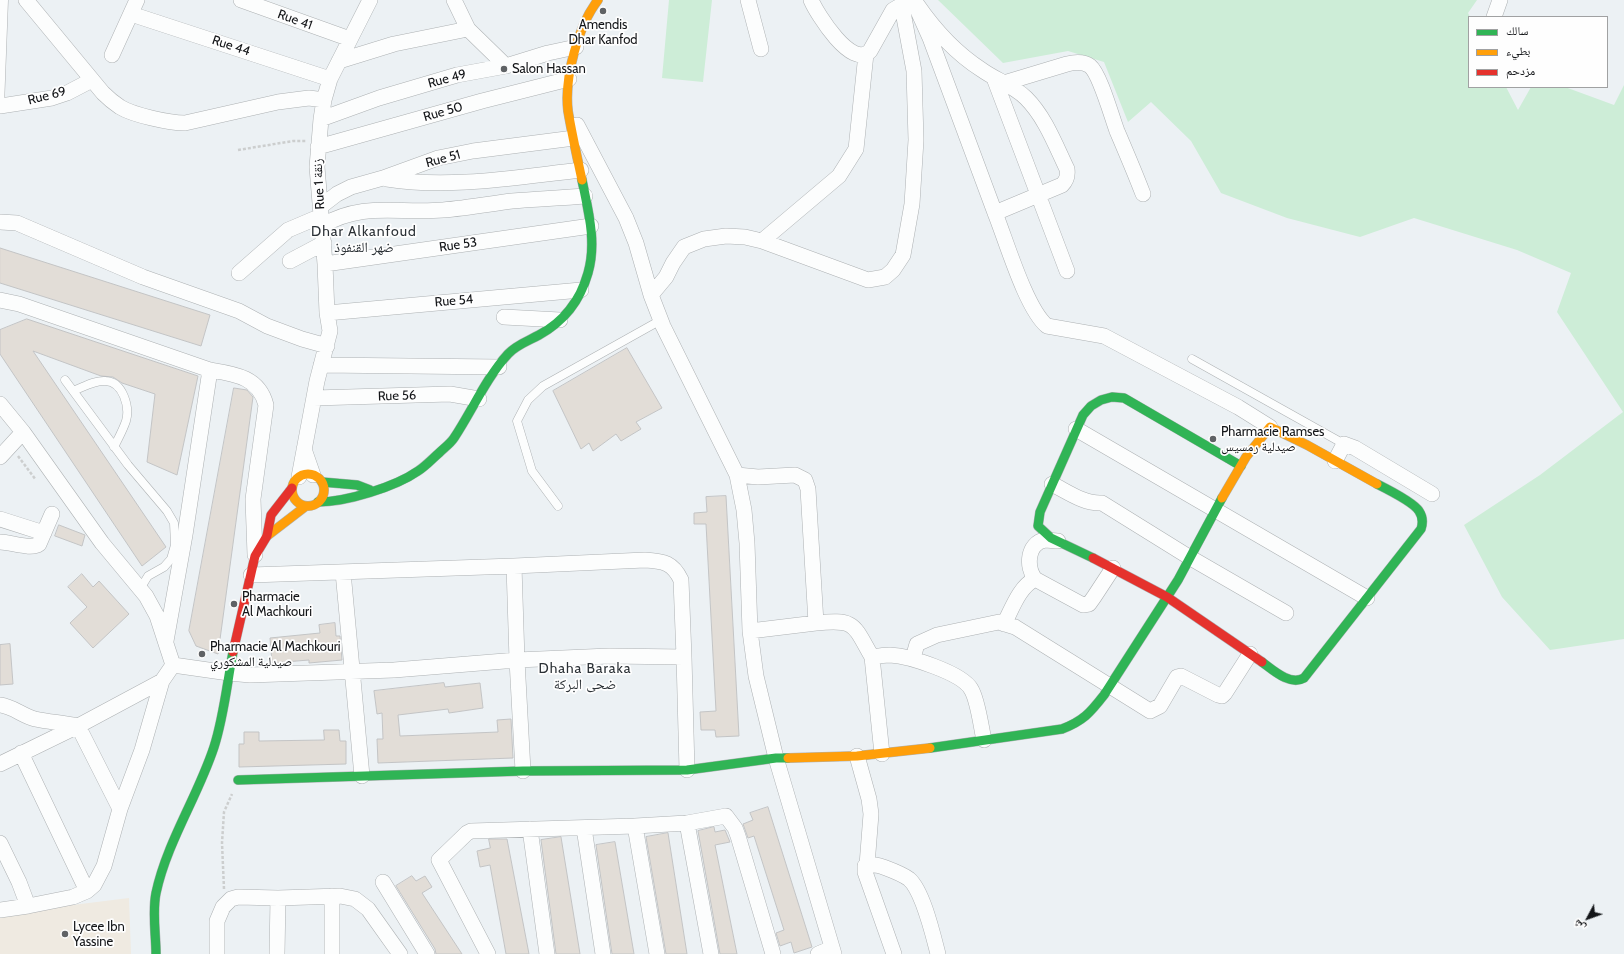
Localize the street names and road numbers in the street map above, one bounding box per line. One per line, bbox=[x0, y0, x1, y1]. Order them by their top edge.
street label: Rue 41 bbox=[275, 7, 315, 33]
street label: Rue 44 bbox=[210, 33, 252, 59]
street label: Rue 49 bbox=[426, 66, 468, 92]
street label: Rue 69 bbox=[26, 84, 68, 108]
street label: Rue 50 bbox=[422, 99, 464, 125]
street label: Rue 51 bbox=[424, 147, 462, 171]
street label: Rue 1 زنقة bbox=[310, 158, 328, 210]
street label: Rue 53 bbox=[438, 235, 478, 255]
street label: Rue 54 bbox=[434, 292, 474, 310]
street label: Rue 56 bbox=[377, 388, 417, 404]

